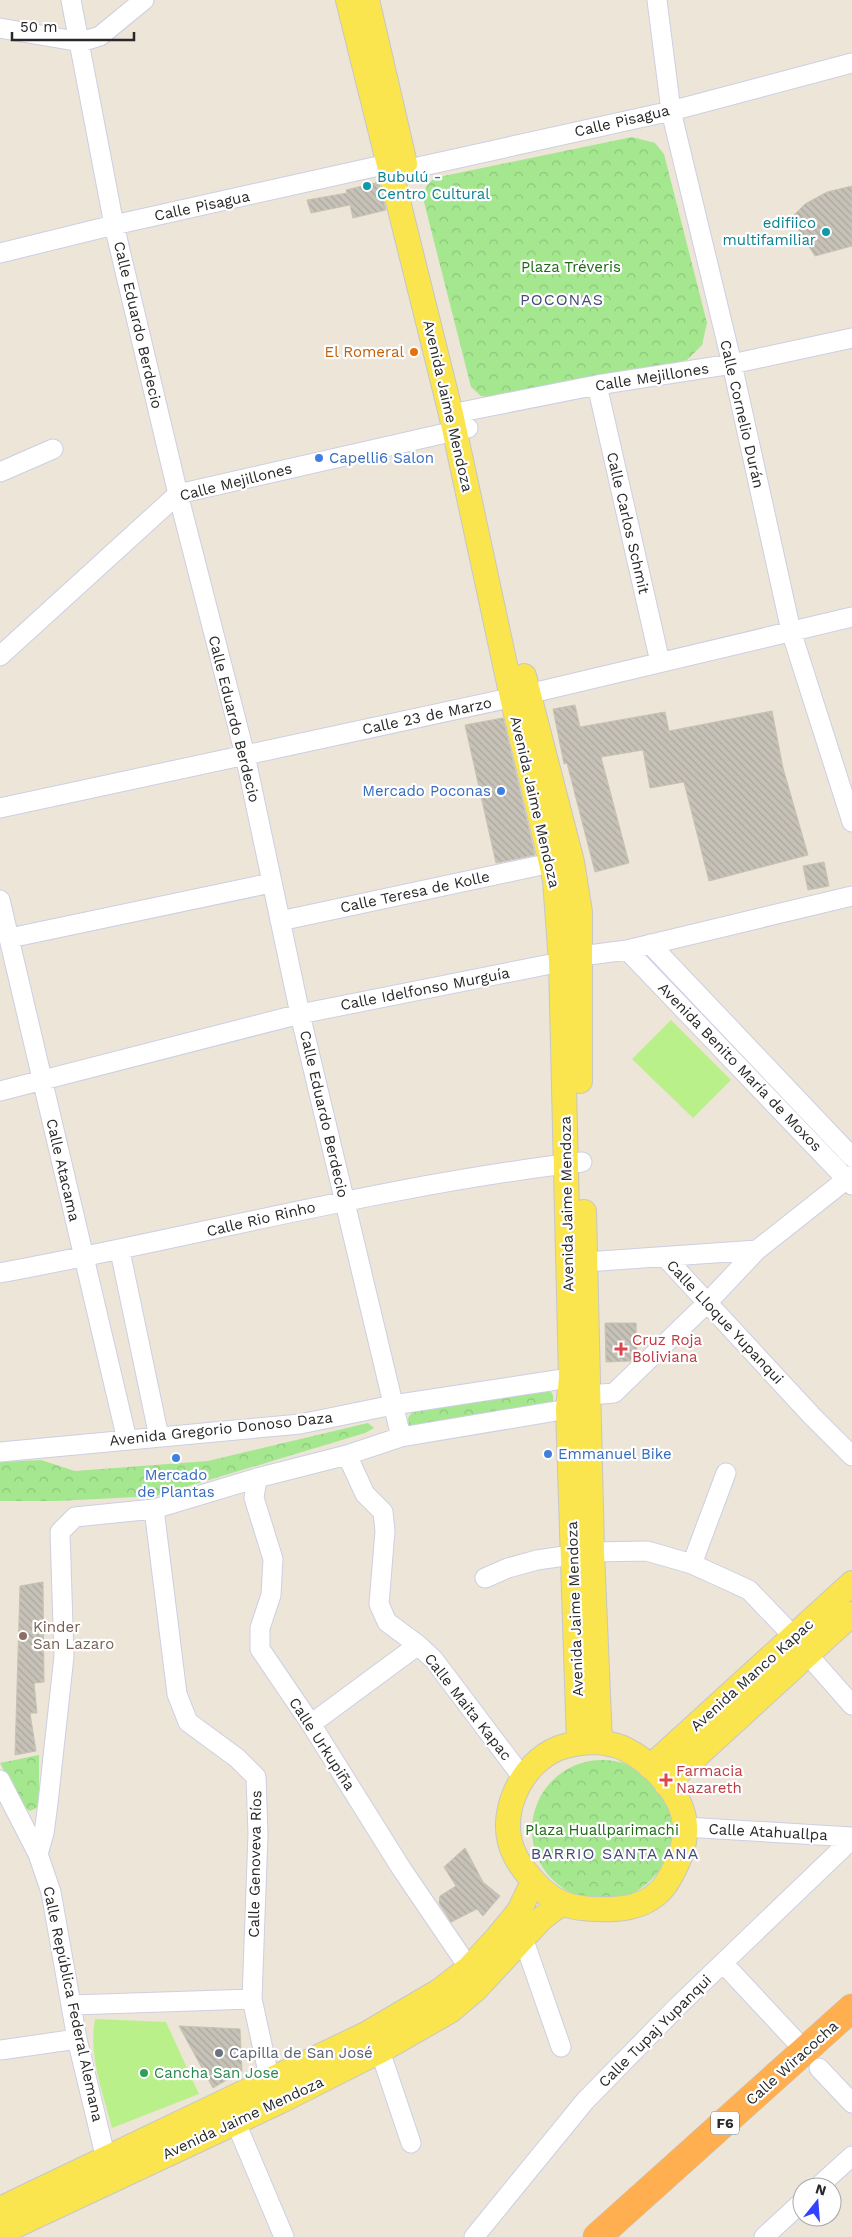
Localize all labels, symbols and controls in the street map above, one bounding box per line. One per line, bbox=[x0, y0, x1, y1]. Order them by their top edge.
scale bar bbox=[12, 10, 135, 42]
text: 50 m bbox=[20, 18, 57, 36]
street label: Calle Pisagua bbox=[573, 101, 672, 141]
place label: Bubulú - Centro Cultural bbox=[377, 168, 490, 203]
marker: Bubulú - Centro Cultural bbox=[361, 180, 373, 192]
street label: Calle Pisagua bbox=[153, 187, 252, 225]
place label: edifiico multifamiliar bbox=[722, 214, 816, 249]
marker: edifiico multifamiliar bbox=[820, 226, 832, 238]
street label: Calle Eduardo Berdecio bbox=[110, 239, 166, 411]
park label: Plaza Tréveris bbox=[521, 258, 621, 276]
district label: POCONAS bbox=[520, 290, 604, 309]
street label: Avenida Jaime Mendoza bbox=[419, 318, 477, 494]
street label: Calle Cornelio Durán bbox=[716, 338, 768, 490]
place label: El Romeral bbox=[325, 343, 404, 361]
marker: El Romeral bbox=[408, 346, 420, 358]
street label: Calle Mejillones bbox=[594, 359, 710, 395]
place label: Capelli6 Salon bbox=[329, 449, 434, 467]
street label: Calle Carlos Schmit bbox=[603, 450, 653, 596]
marker: Capelli6 Salon bbox=[313, 452, 325, 464]
street label: Calle Mejillones bbox=[178, 459, 294, 505]
street label: Calle Eduardo Berdecio bbox=[205, 634, 263, 804]
street label: Calle 23 de Marzo bbox=[361, 694, 493, 738]
street label: Avenida Jaime Mendoza bbox=[506, 714, 564, 890]
place label: Mercado Poconas bbox=[362, 782, 491, 800]
marker: Mercado Poconas bbox=[495, 785, 507, 797]
street label: Calle Teresa de Kolle bbox=[339, 867, 491, 917]
street label: Calle Idelfonso Murguía bbox=[339, 964, 512, 1014]
street label: Avenida Benito María de Moxos bbox=[654, 979, 826, 1155]
street label: Calle Eduardo Berdecio bbox=[296, 1028, 352, 1200]
street label: Avenida Jaime Mendoza bbox=[556, 1116, 578, 1292]
street label: Calle Atacama bbox=[42, 1117, 84, 1224]
street label: Calle Rio Rinho bbox=[205, 1198, 317, 1240]
street label: Calle Lloque Yupanqui bbox=[663, 1256, 787, 1388]
place label: Cruz Roja Boliviana bbox=[632, 1331, 703, 1366]
marker: Cruz Roja Boliviana bbox=[614, 1342, 628, 1356]
street label: Avenida Gregorio Donoso Daza bbox=[109, 1408, 334, 1450]
place label: Emmanuel Bike bbox=[558, 1445, 672, 1463]
marker: Emmanuel Bike bbox=[542, 1448, 554, 1460]
marker: Mercado de Plantas bbox=[170, 1452, 182, 1464]
place label: Mercado de Plantas bbox=[137, 1466, 215, 1501]
street label: Avenida Jaime Mendoza bbox=[563, 1520, 587, 1697]
street label: Avenida Manco Kapac bbox=[687, 1615, 817, 1735]
place label: Kinder San Lazaro bbox=[33, 1618, 114, 1653]
marker: Kinder San Lazaro bbox=[17, 1630, 29, 1642]
street label: Calle Maita Kapac bbox=[421, 1650, 515, 1764]
street label: Calle Urkupiña bbox=[285, 1694, 359, 1794]
place label: Farmacia Nazareth bbox=[676, 1762, 743, 1797]
marker: Farmacia Nazareth bbox=[660, 1774, 672, 1786]
street label: Calle Genoveva Ríos bbox=[245, 1790, 265, 1938]
street label: Calle Atahuallpa bbox=[708, 1820, 829, 1844]
park label: Plaza Huallparimachi bbox=[525, 1821, 679, 1839]
district label: BARRIO SANTA ANA bbox=[531, 1844, 699, 1863]
street label: Calle República Federal Alemana bbox=[39, 1885, 107, 2124]
street label: Calle Tupaj Yupanqui bbox=[595, 1971, 715, 2091]
street label: Calle Wiracocha bbox=[742, 2017, 842, 2109]
place label: Capilla de San José bbox=[229, 2044, 373, 2062]
marker: Capilla de San José bbox=[213, 2047, 225, 2059]
place label: Cancha San Jose bbox=[154, 2064, 279, 2082]
marker: Cancha San Jose bbox=[138, 2067, 150, 2079]
street label: Avenida Jaime Mendoza bbox=[160, 2073, 327, 2163]
road number: F6 bbox=[711, 2112, 739, 2134]
north arrow bbox=[792, 2177, 842, 2227]
text: N bbox=[814, 2180, 828, 2199]

